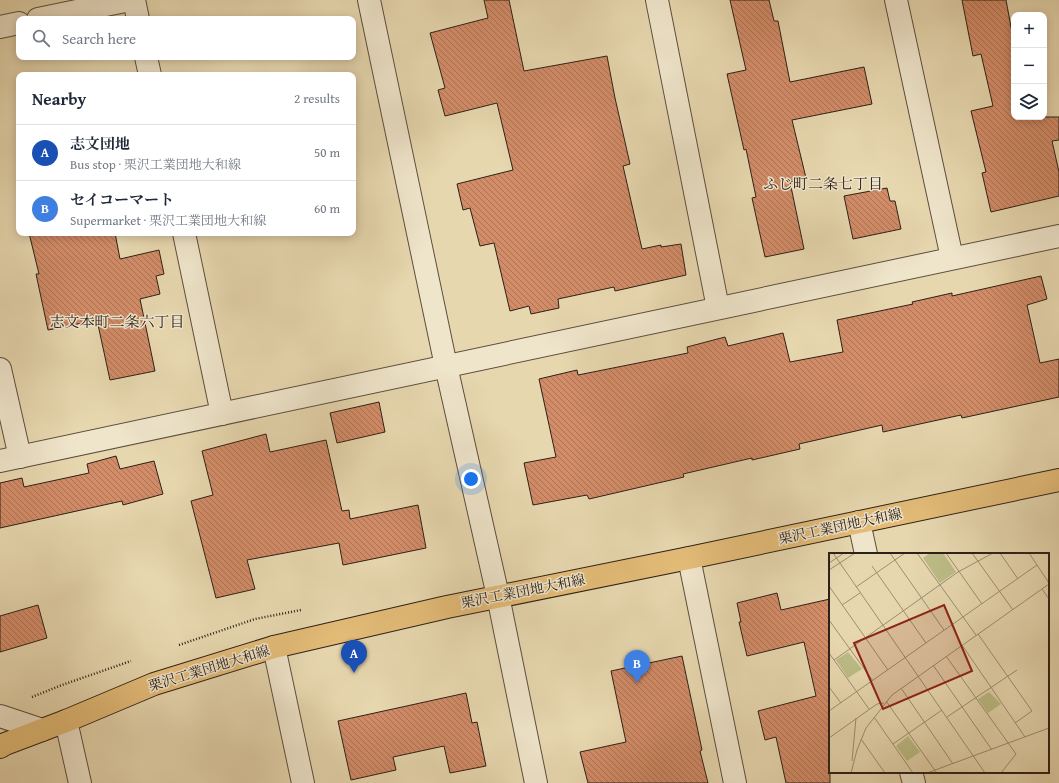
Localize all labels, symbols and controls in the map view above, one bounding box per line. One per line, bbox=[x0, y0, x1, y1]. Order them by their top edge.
map controls bbox=[1011, 12, 1047, 120]
button: + bbox=[1011, 12, 1047, 48]
search box bbox=[16, 16, 356, 60]
icon: search bbox=[30, 27, 52, 49]
text: Search here bbox=[62, 28, 136, 49]
button: − bbox=[1011, 48, 1047, 84]
button: layers bbox=[1011, 84, 1047, 120]
text: Nearby bbox=[32, 86, 86, 111]
text: 2 results bbox=[294, 89, 340, 108]
text: 志文団地 bbox=[70, 133, 130, 154]
text: A bbox=[41, 143, 49, 162]
text: 50 m bbox=[314, 143, 340, 162]
text: Bus stop · 栗沢工業団地大和線 bbox=[70, 155, 241, 174]
district label: ふじ町二条七丁目 bbox=[763, 173, 883, 194]
text: セイコーマート bbox=[70, 189, 174, 210]
text: B bbox=[41, 199, 49, 218]
text: 60 m bbox=[314, 199, 340, 218]
text: Supermarket · 栗沢工業団地大和線 bbox=[70, 211, 266, 230]
district label: 志文本町二条六丁目 bbox=[49, 311, 185, 332]
your location bbox=[461, 469, 481, 489]
street label: 栗沢工業団地大和線 bbox=[776, 503, 904, 549]
inset map bbox=[829, 553, 1049, 773]
street label: 栗沢工業団地大和線 bbox=[459, 569, 587, 613]
street label: 栗沢工業団地大和線 bbox=[146, 640, 272, 696]
pin: A bbox=[341, 640, 367, 673]
pin: B bbox=[624, 650, 650, 683]

